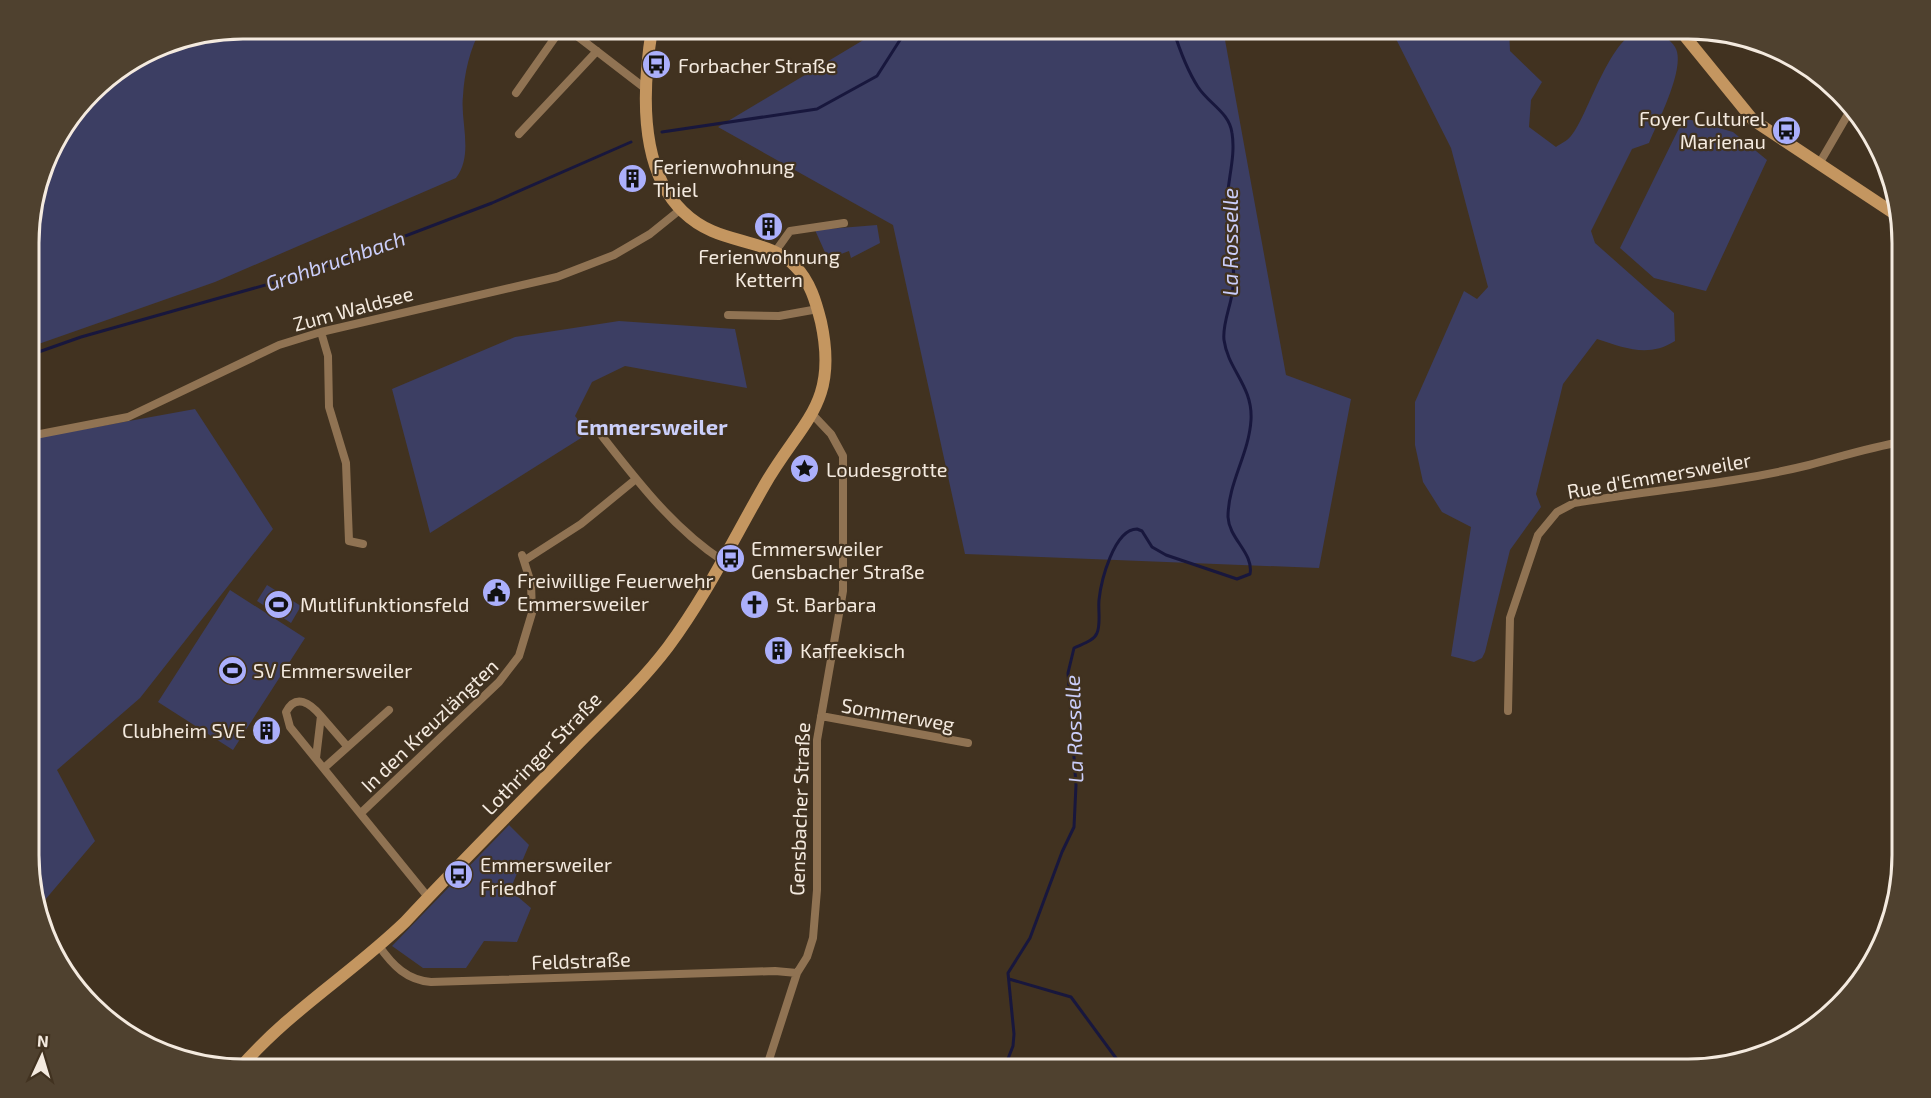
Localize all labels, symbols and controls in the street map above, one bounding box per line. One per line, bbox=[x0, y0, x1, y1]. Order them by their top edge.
bus stop icon: Forbacher Straße bbox=[641, 49, 673, 81]
place label: Forbacher Straße bbox=[678, 53, 836, 77]
place label: Foyer Culturel Marienau bbox=[1639, 106, 1766, 153]
bus stop icon: Foyer Culturel Marienau bbox=[1771, 114, 1803, 146]
place label: Ferienwohnung Thiel bbox=[653, 154, 795, 201]
building icon: Ferienwohnung Thiel bbox=[616, 162, 648, 194]
water label: La Rosselle bbox=[1217, 188, 1242, 296]
building icon: Ferienwohnung Kettern bbox=[753, 210, 785, 242]
water label: Grohbruchbach bbox=[262, 224, 408, 296]
place label: Ferienwohnung Kettern bbox=[698, 244, 840, 291]
street label: Zum Waldsee bbox=[290, 280, 416, 336]
district label: Emmersweiler bbox=[576, 413, 728, 439]
street label: Rue d'Emmersweiler bbox=[1565, 447, 1753, 503]
place icon: Loudesgrotte bbox=[789, 453, 821, 485]
place label: Loudesgrotte bbox=[826, 457, 948, 481]
place label: Emmersweiler Gensbacher Straße bbox=[751, 536, 925, 583]
bus stop icon: Emmersweiler Gensbacher Straße bbox=[714, 543, 746, 575]
place label: Freiwillige Feuerwehr Emmersweiler bbox=[517, 568, 714, 615]
public building icon: Freiwillige Feuerwehr Emmersweiler bbox=[480, 576, 512, 608]
sports icon: Mutlifunktionsfeld bbox=[263, 588, 295, 620]
church icon: St. Barbara bbox=[739, 588, 771, 620]
place label: Mutlifunktionsfeld bbox=[300, 592, 470, 616]
place label: St. Barbara bbox=[776, 592, 877, 616]
building icon: Kaffeekisch bbox=[763, 634, 795, 666]
place label: Kaffeekisch bbox=[800, 638, 905, 662]
street label: In den Kreuzlängten bbox=[355, 653, 503, 797]
sports icon: SV Emmersweiler bbox=[216, 654, 248, 686]
place label: SV Emmersweiler bbox=[253, 658, 412, 682]
water label: La Rosselle bbox=[1059, 675, 1087, 783]
street label: Lothringer Straße bbox=[476, 687, 606, 819]
street label: Sommerweg bbox=[839, 692, 957, 736]
building icon: Clubheim SVE bbox=[251, 714, 283, 746]
place label: Clubheim SVE bbox=[122, 718, 246, 742]
street label: Gensbacher Straße bbox=[784, 722, 814, 896]
place label: Emmersweiler Friedhof bbox=[480, 852, 612, 899]
bus stop icon: Emmersweiler Friedhof bbox=[443, 859, 475, 891]
street label: Feldstraße bbox=[531, 946, 631, 974]
north arrow bbox=[12, 1026, 72, 1086]
text: N bbox=[37, 1031, 50, 1050]

